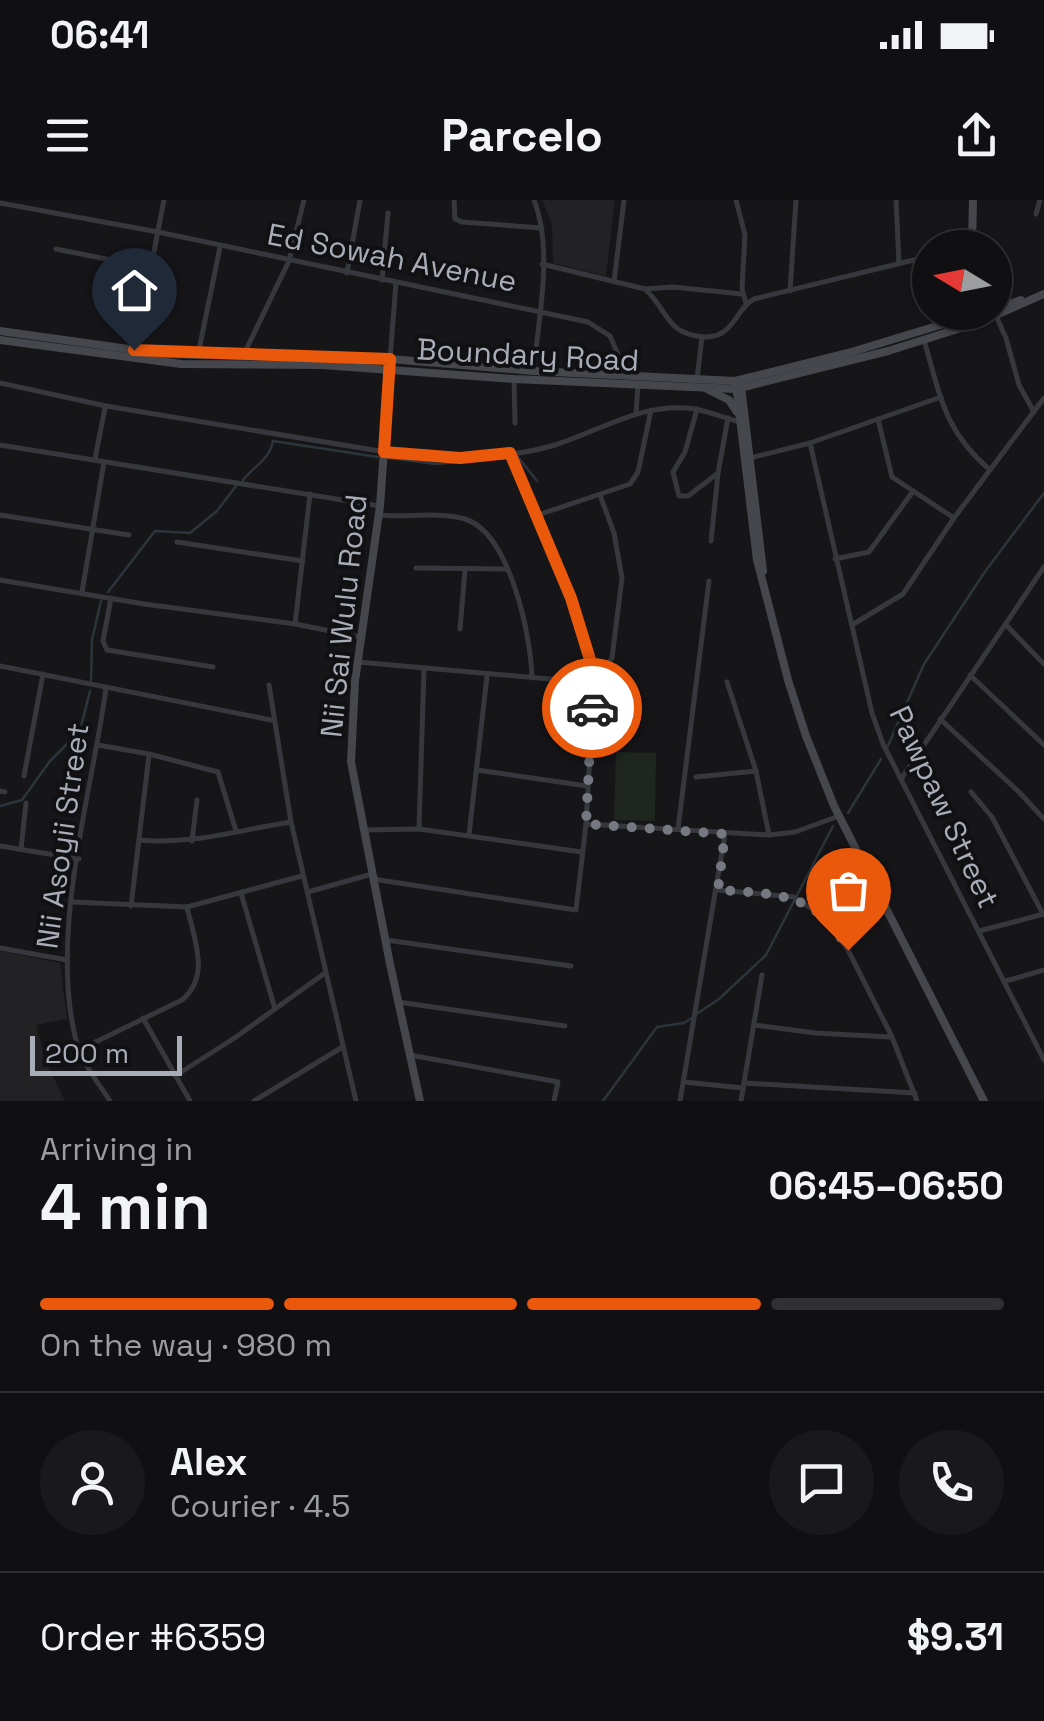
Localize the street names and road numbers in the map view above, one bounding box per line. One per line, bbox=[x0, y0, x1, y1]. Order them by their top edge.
street label: Ed Sowah Avenue bbox=[264, 214, 520, 301]
street label: Boundary Road bbox=[416, 329, 640, 380]
street label: Nii Sai Wulu Road bbox=[311, 492, 376, 740]
street label: Pawpaw Street bbox=[881, 700, 1008, 914]
street label: Nii Asoyii Street bbox=[27, 721, 98, 951]

